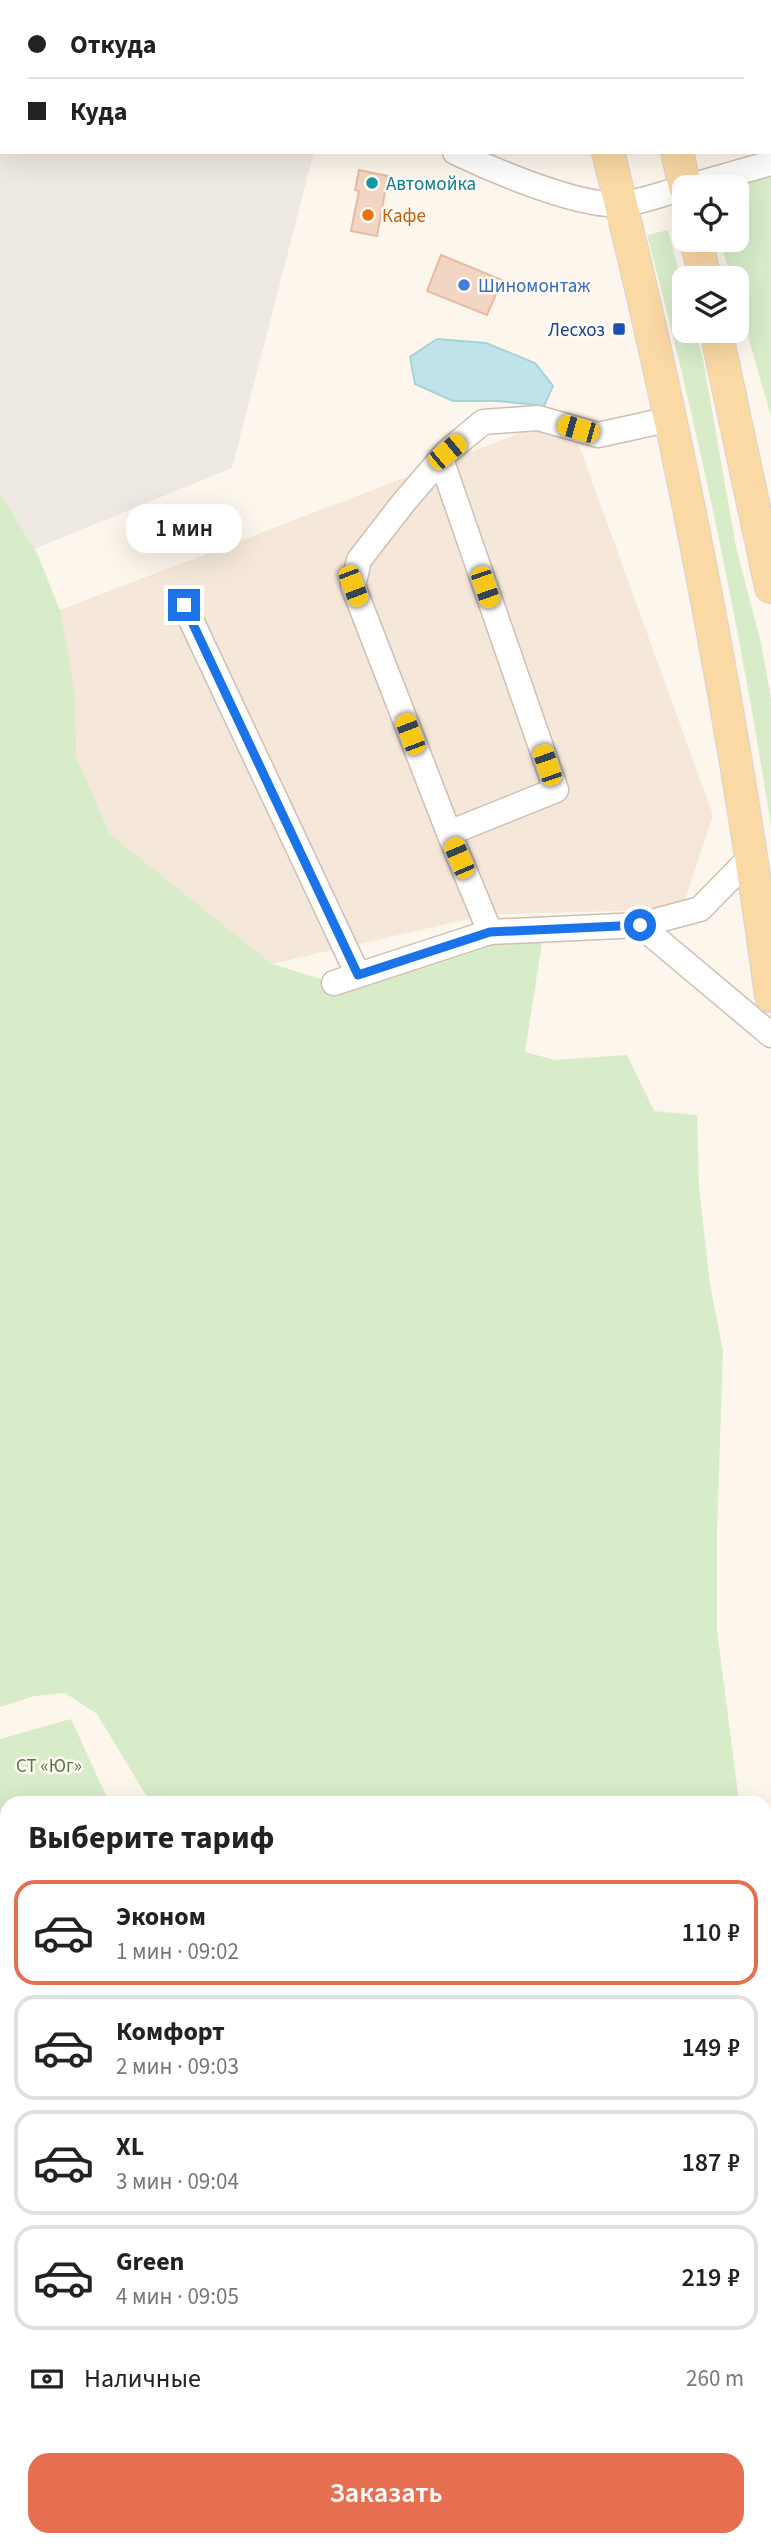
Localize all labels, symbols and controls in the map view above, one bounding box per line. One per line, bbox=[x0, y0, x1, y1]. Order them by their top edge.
text: Откуда bbox=[70, 26, 157, 63]
text: Куда bbox=[70, 93, 128, 130]
place label: Автомойка bbox=[386, 171, 476, 198]
marker: Автомойка bbox=[364, 175, 380, 191]
map controls bbox=[672, 175, 749, 343]
button: locate bbox=[672, 175, 749, 252]
place label: Кафе bbox=[382, 203, 426, 230]
marker: Кафе bbox=[360, 207, 376, 223]
button: layers bbox=[672, 266, 749, 343]
place label: Шиномонтаж bbox=[478, 273, 590, 300]
marker: Шиномонтаж bbox=[456, 277, 472, 293]
place label: Лесхоз bbox=[548, 317, 605, 344]
marker: Лесхоз bbox=[611, 321, 627, 337]
car bbox=[555, 413, 602, 445]
car bbox=[425, 430, 470, 474]
callout: 1 мин bbox=[126, 504, 242, 552]
text: 1 мин bbox=[155, 512, 213, 545]
car bbox=[336, 563, 371, 609]
car bbox=[469, 564, 502, 610]
route end bbox=[168, 589, 200, 621]
car bbox=[393, 711, 428, 757]
car bbox=[531, 742, 564, 788]
car bbox=[442, 835, 477, 881]
route start bbox=[624, 909, 656, 941]
park label: СТ «Юг» bbox=[16, 1753, 82, 1780]
text: Выберите тариф bbox=[28, 1815, 275, 1861]
text: Эконом bbox=[116, 1898, 206, 1935]
icon: car bbox=[32, 1901, 95, 1964]
text: 110 ₽ bbox=[681, 1914, 740, 1951]
text: 1 мин · 09:02 bbox=[116, 1935, 239, 1968]
text: Комфорт bbox=[116, 2013, 225, 2050]
icon: car bbox=[32, 2016, 95, 2079]
text: 149 ₽ bbox=[681, 2029, 740, 2066]
text: 2 мин · 09:03 bbox=[116, 2050, 239, 2083]
text: XL bbox=[116, 2128, 144, 2165]
icon: car bbox=[32, 2131, 95, 2194]
text: 187 ₽ bbox=[681, 2144, 740, 2181]
text: 3 мин · 09:04 bbox=[116, 2165, 239, 2198]
text: Green bbox=[116, 2243, 184, 2280]
icon: car bbox=[32, 2246, 95, 2309]
text: 219 ₽ bbox=[681, 2259, 740, 2296]
text: 4 мин · 09:05 bbox=[116, 2280, 239, 2313]
icon: cash bbox=[28, 2360, 66, 2398]
text: Наличные bbox=[84, 2360, 201, 2397]
text: 260 m bbox=[686, 2362, 744, 2395]
button: Заказать bbox=[28, 2453, 744, 2533]

